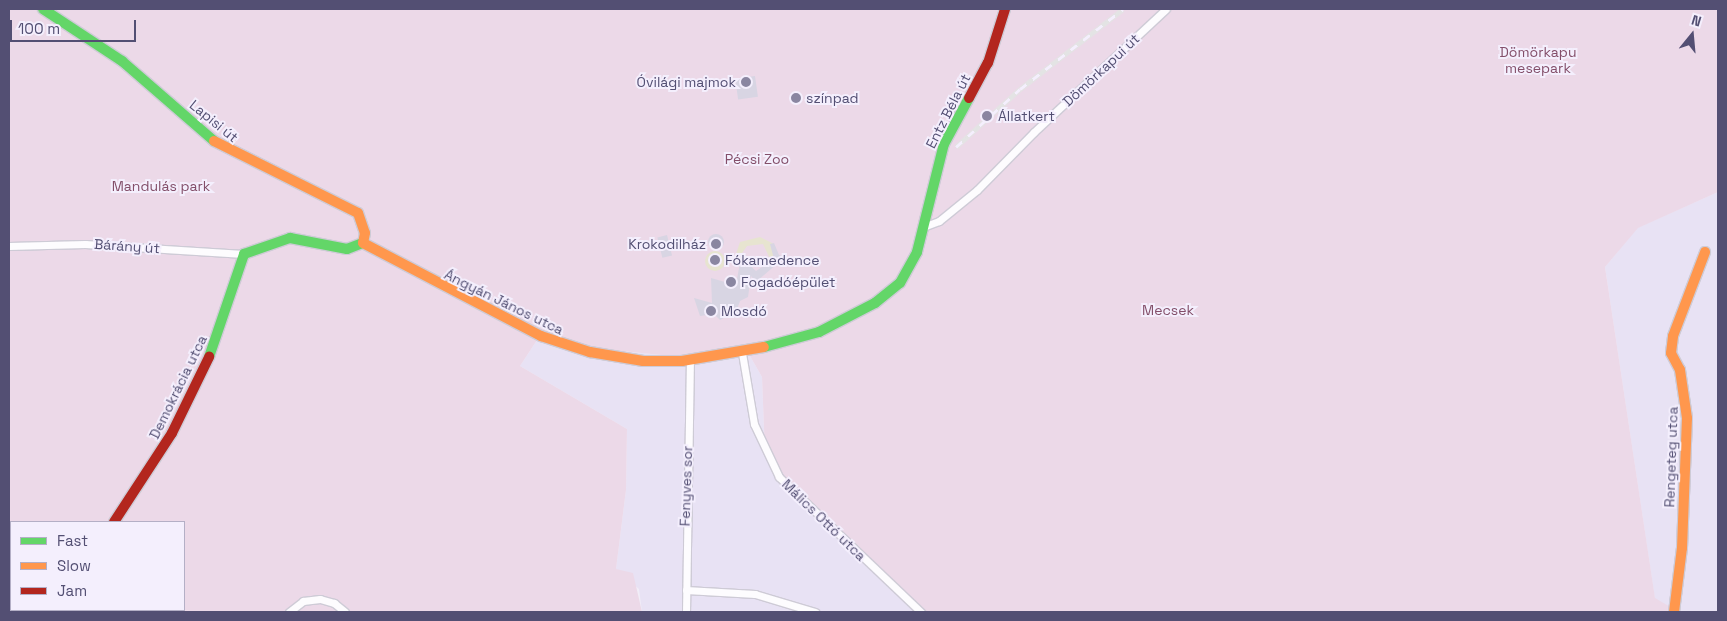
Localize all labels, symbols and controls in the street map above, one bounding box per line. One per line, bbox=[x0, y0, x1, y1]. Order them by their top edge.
scale bar bbox=[12, 10, 139, 42]
north arrow bbox=[1667, 10, 1717, 60]
text: N bbox=[1689, 11, 1703, 31]
text: 100 m bbox=[18, 19, 60, 38]
street label: Dömörkapui út bbox=[1059, 30, 1143, 110]
park label: Dömörkapu mesepark bbox=[1500, 44, 1576, 76]
street label: Entz Béla út bbox=[922, 71, 974, 151]
place label: Óvilági majmok bbox=[637, 74, 736, 90]
marker: Óvilági majmok bbox=[740, 76, 752, 88]
place label: színpad bbox=[806, 90, 859, 106]
marker: színpad bbox=[790, 92, 802, 104]
street label: Lapisi út bbox=[186, 96, 242, 146]
place label: Állatkert bbox=[998, 108, 1055, 124]
marker: Állatkert bbox=[980, 109, 994, 123]
park label: Pécsi Zoo bbox=[725, 151, 789, 167]
park label: Mandulás park bbox=[112, 178, 210, 194]
street label: Bárány út bbox=[93, 235, 161, 257]
place label: Krokodilház bbox=[628, 236, 706, 252]
marker: Krokodilház bbox=[710, 238, 722, 250]
place label: Fókamedence bbox=[725, 252, 819, 268]
marker: Fókamedence bbox=[709, 254, 721, 266]
street label: Ángyán János utca bbox=[442, 266, 566, 338]
place label: Fogadóépület bbox=[741, 274, 835, 290]
marker: Fogadóépület bbox=[725, 276, 737, 288]
park label: Mecsek bbox=[1142, 302, 1194, 318]
place label: Mosdó bbox=[721, 303, 767, 319]
marker: Mosdó bbox=[705, 305, 717, 317]
street label: Demokrácia utca bbox=[146, 332, 210, 442]
street label: Rengeteg utca bbox=[1661, 406, 1681, 508]
street label: Fenyves sor bbox=[676, 445, 696, 527]
street label: Málics Ottó utca bbox=[779, 476, 869, 564]
legend bbox=[10, 521, 185, 611]
text: Fast bbox=[57, 531, 88, 550]
text: Slow bbox=[57, 556, 91, 575]
text: Jam bbox=[57, 581, 87, 600]

